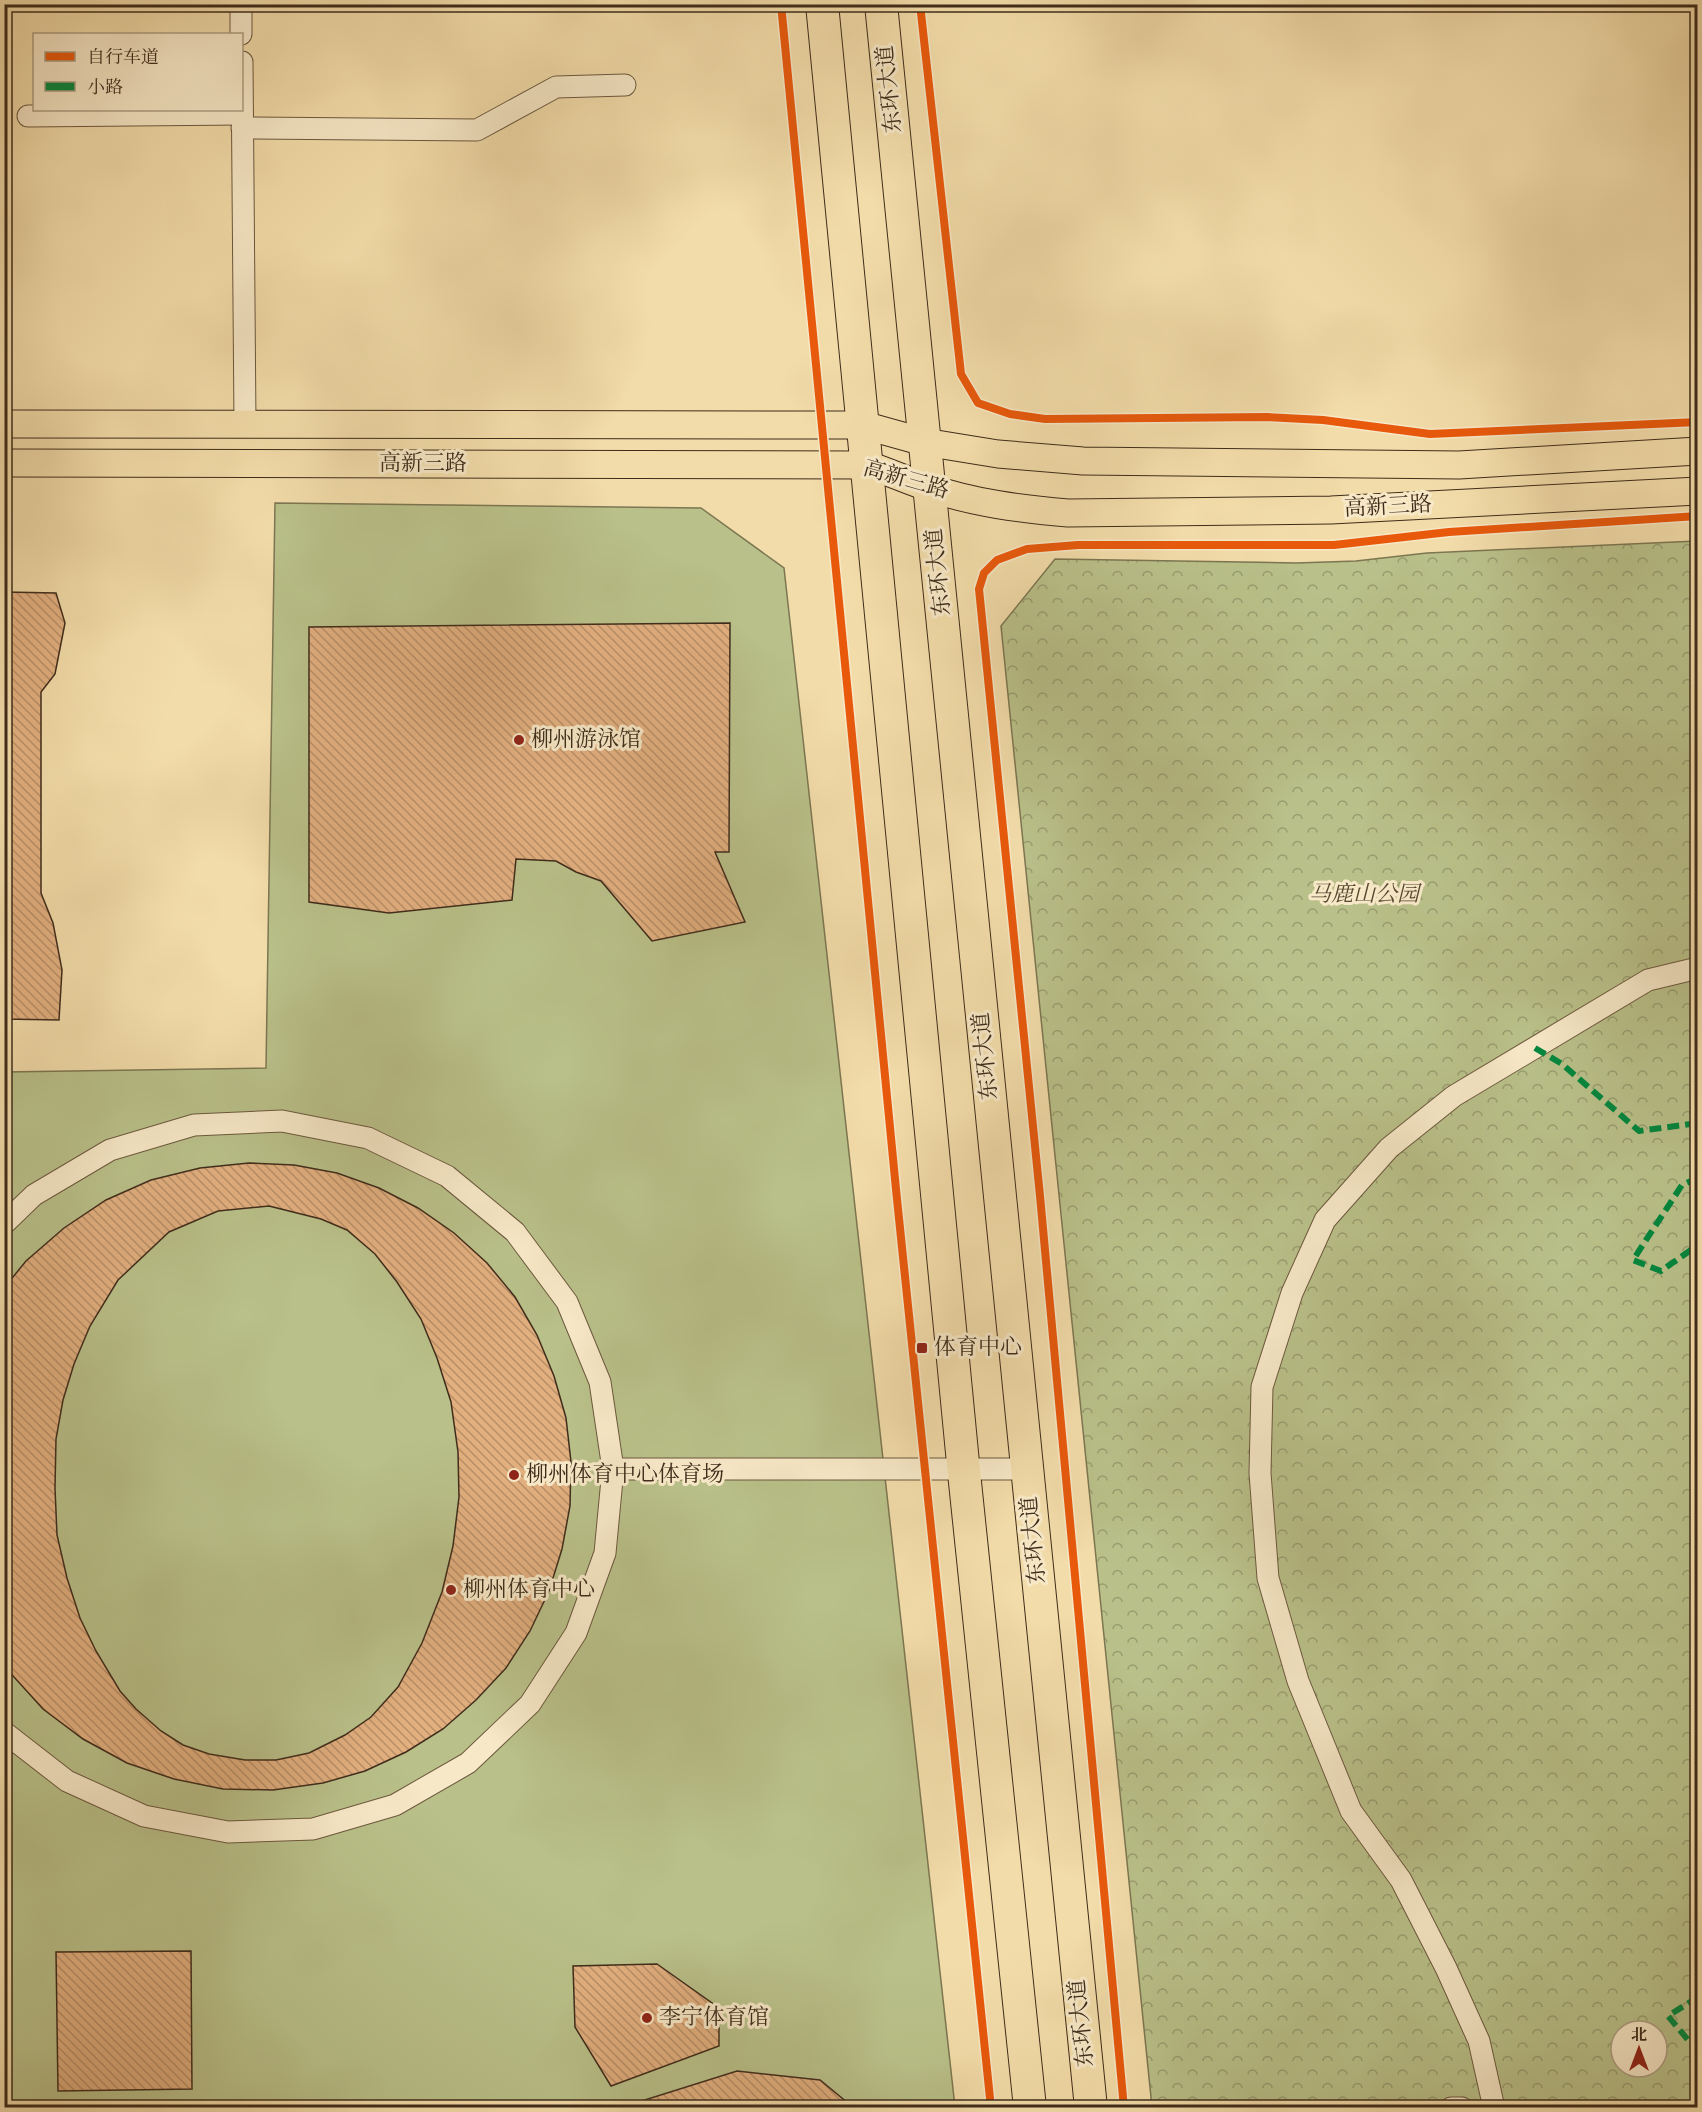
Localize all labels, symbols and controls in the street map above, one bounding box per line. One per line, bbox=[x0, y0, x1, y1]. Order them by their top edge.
legend bbox=[33, 33, 243, 111]
street label: 东环大道 bbox=[871, 44, 909, 134]
text: 自行车道 bbox=[87, 47, 159, 70]
text: 小路 bbox=[87, 77, 123, 100]
street label: 高新三路 bbox=[379, 450, 467, 478]
street label: 高新三路 bbox=[860, 454, 952, 506]
street label: 高新三路 bbox=[1343, 491, 1433, 523]
street label: 东环大道 bbox=[920, 527, 958, 617]
place label: 柳州游泳馆 bbox=[531, 726, 641, 754]
marker: 柳州游泳馆 bbox=[512, 733, 526, 747]
park label: 马鹿山公园 bbox=[1309, 881, 1422, 909]
street label: 东环大道 bbox=[967, 1011, 1005, 1101]
place label: 体育中心 bbox=[934, 1334, 1022, 1362]
marker: 体育中心 bbox=[915, 1341, 929, 1355]
place label: 柳州体育中心体育场 bbox=[526, 1461, 724, 1489]
marker: 柳州体育中心体育场 bbox=[507, 1468, 521, 1482]
street label: 东环大道 bbox=[1015, 1495, 1053, 1585]
place label: 柳州体育中心 bbox=[463, 1576, 595, 1604]
marker: 柳州体育中心 bbox=[444, 1583, 458, 1597]
street label: 东环大道 bbox=[1063, 1978, 1101, 2068]
place label: 李宁体育馆 bbox=[659, 2004, 769, 2032]
marker: 李宁体育馆 bbox=[640, 2011, 654, 2025]
north arrow bbox=[1609, 2019, 1669, 2079]
text: 北 bbox=[1631, 2026, 1647, 2046]

